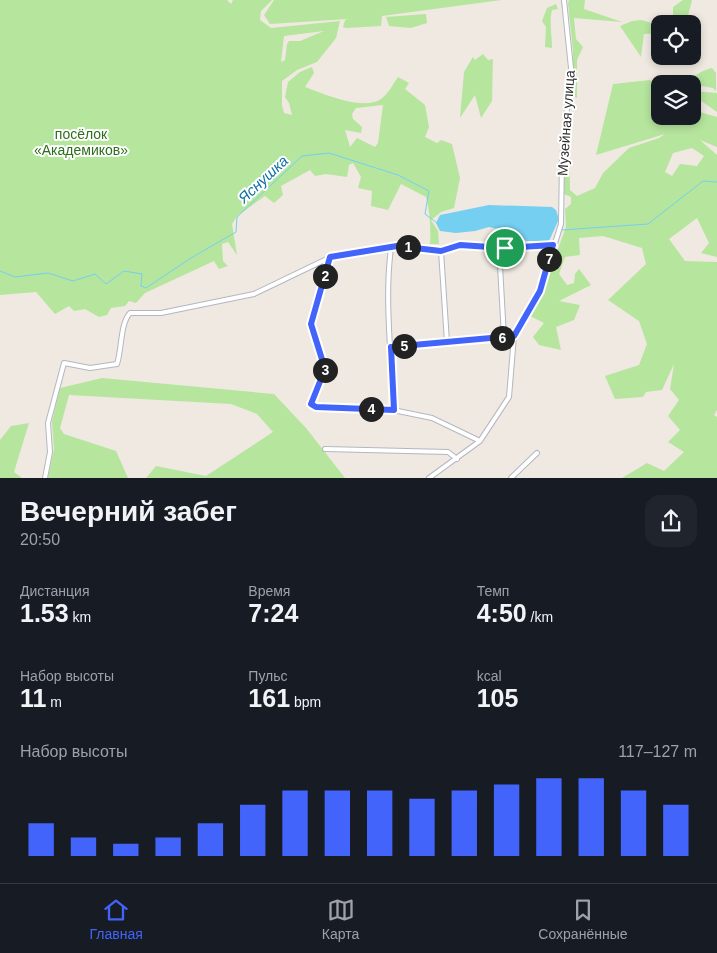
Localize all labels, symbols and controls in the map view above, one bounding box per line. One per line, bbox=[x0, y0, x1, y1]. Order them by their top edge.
map controls bbox=[651, 15, 701, 125]
button: locate bbox=[651, 15, 701, 65]
street label: Музейная улица bbox=[554, 69, 578, 177]
button: layers bbox=[651, 75, 701, 125]
park label: посёлок «Академиков» bbox=[34, 126, 128, 158]
water label: Яснушка bbox=[234, 152, 291, 207]
pin bbox=[484, 227, 526, 269]
pin: 1 bbox=[396, 234, 420, 260]
icon: arrive bbox=[491, 234, 519, 262]
text: 1 bbox=[405, 239, 412, 255]
pin: 7 bbox=[536, 246, 562, 272]
text: 7 bbox=[546, 251, 553, 267]
pin: 2 bbox=[312, 264, 338, 288]
text: 2 bbox=[322, 268, 329, 284]
pin: 6 bbox=[490, 326, 514, 350]
text: 6 bbox=[499, 330, 506, 346]
pin: 5 bbox=[392, 334, 416, 358]
text: 5 bbox=[401, 338, 408, 354]
pin: 3 bbox=[312, 358, 338, 382]
text: 3 bbox=[322, 362, 329, 378]
pin: 4 bbox=[358, 396, 384, 422]
text: 4 bbox=[368, 401, 375, 417]
button: share bbox=[645, 495, 697, 547]
text: Вечерний забег bbox=[20, 496, 237, 527]
text: 20:50 bbox=[20, 531, 60, 548]
text: Дистанция bbox=[20, 583, 90, 599]
text: Время bbox=[248, 583, 290, 599]
text: Темп bbox=[477, 583, 509, 599]
text: 1.53 bbox=[20, 599, 69, 627]
text: 7:24 bbox=[248, 599, 298, 627]
text: 4:50 bbox=[477, 599, 527, 627]
text: km bbox=[69, 609, 91, 625]
text: /km bbox=[527, 609, 553, 625]
text: Набор высоты bbox=[20, 668, 114, 684]
text: Пульс bbox=[248, 668, 288, 684]
text: kcal bbox=[477, 668, 502, 684]
text: 11 bbox=[20, 684, 46, 712]
text: 161 bbox=[248, 684, 290, 712]
text: 105 bbox=[477, 684, 518, 712]
text: m bbox=[46, 694, 62, 710]
text: bpm bbox=[290, 694, 321, 710]
text: Набор высоты bbox=[20, 743, 127, 760]
text: 117–127 m bbox=[618, 743, 697, 760]
tab: Главная bbox=[90, 896, 143, 942]
tab: Карта bbox=[322, 896, 359, 942]
tab: Сохранённые bbox=[538, 896, 627, 942]

